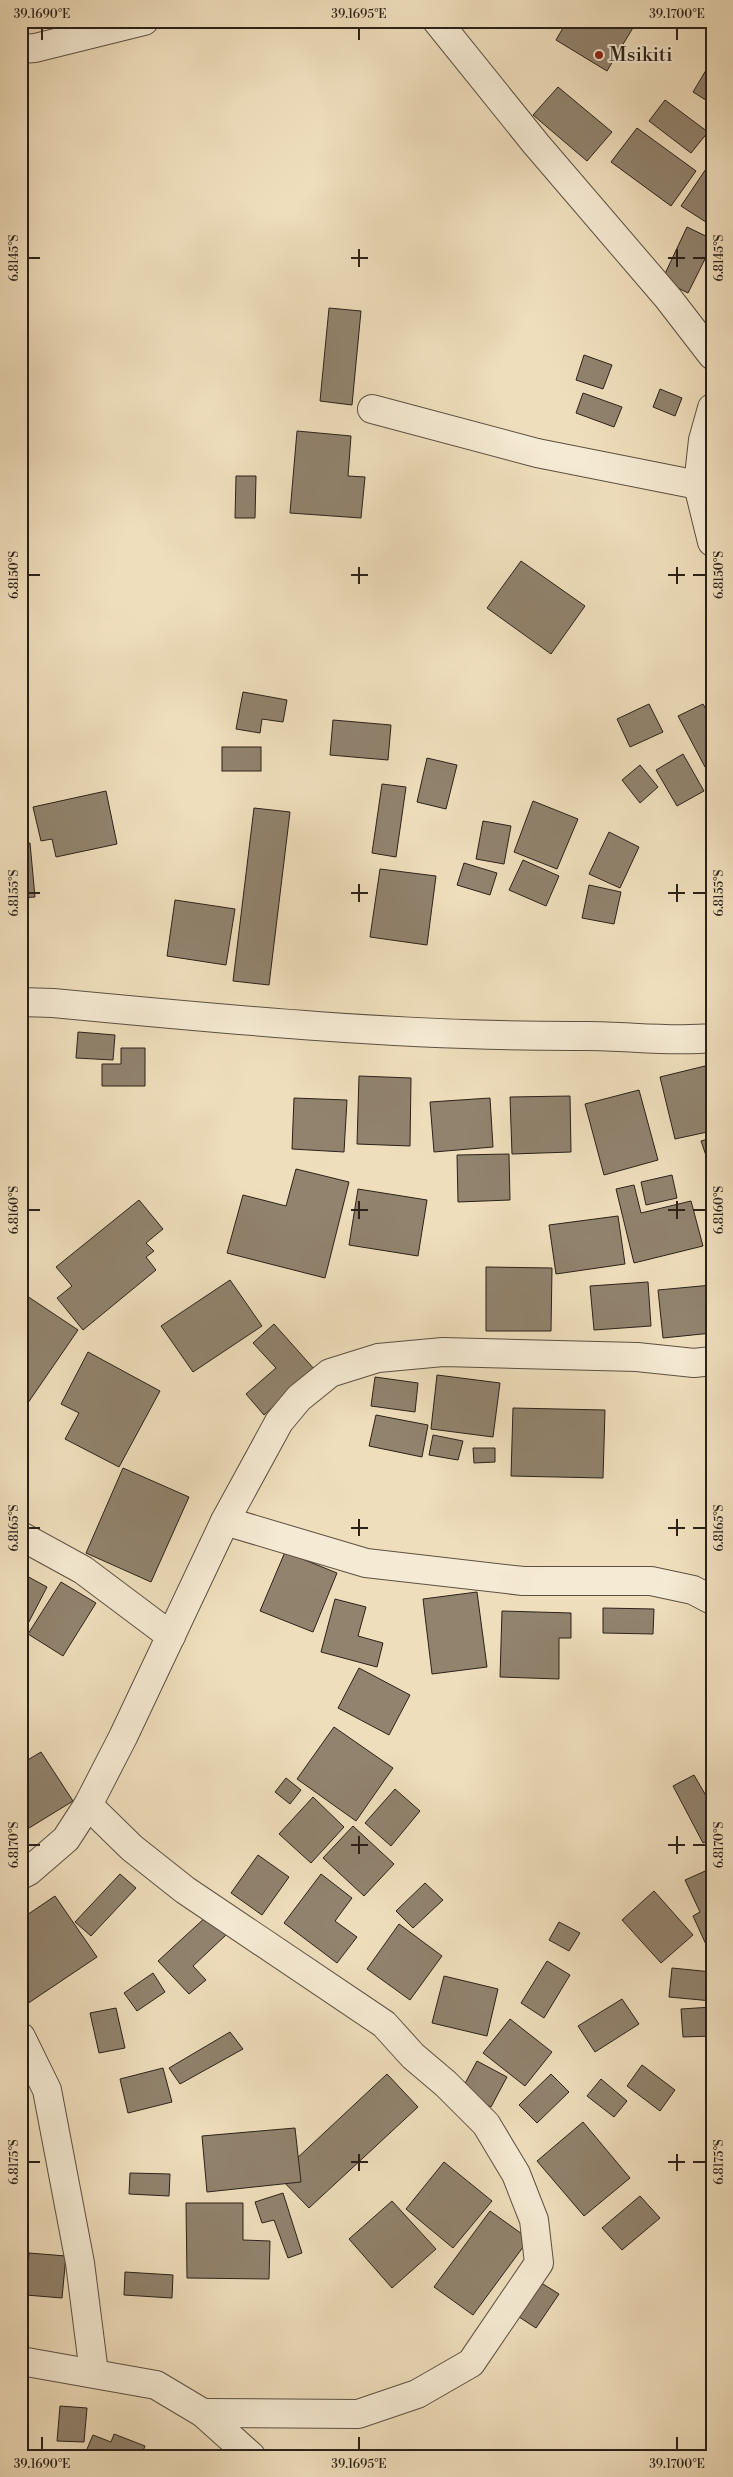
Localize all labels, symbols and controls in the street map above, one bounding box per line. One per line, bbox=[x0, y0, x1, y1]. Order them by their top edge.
text: 39.1690°E bbox=[14, 7, 70, 22]
text: 39.1695°E bbox=[331, 7, 387, 22]
text: 39.1700°E bbox=[649, 7, 705, 22]
place label: Msikiti bbox=[609, 43, 673, 68]
marker: Msikiti bbox=[593, 49, 605, 61]
text: 6.8145°S bbox=[7, 234, 22, 281]
text: 6.8145°S bbox=[712, 234, 727, 281]
text: 6.8150°S bbox=[7, 551, 22, 599]
text: 6.8150°S bbox=[712, 551, 727, 599]
text: 6.8155°S bbox=[7, 870, 22, 916]
text: 6.8155°S bbox=[712, 870, 727, 916]
text: 6.8160°S bbox=[7, 1186, 22, 1234]
text: 6.8160°S bbox=[712, 1186, 727, 1234]
text: 6.8165°S bbox=[7, 1504, 22, 1551]
text: 6.8165°S bbox=[712, 1504, 727, 1551]
text: 6.8170°S bbox=[7, 1822, 22, 1868]
text: 6.8170°S bbox=[712, 1822, 727, 1868]
text: 6.8175°S bbox=[7, 2139, 22, 2185]
text: 6.8175°S bbox=[712, 2139, 727, 2185]
text: 39.1690°E bbox=[14, 2457, 70, 2472]
text: 39.1695°E bbox=[331, 2457, 387, 2472]
text: 39.1700°E bbox=[649, 2457, 705, 2472]

